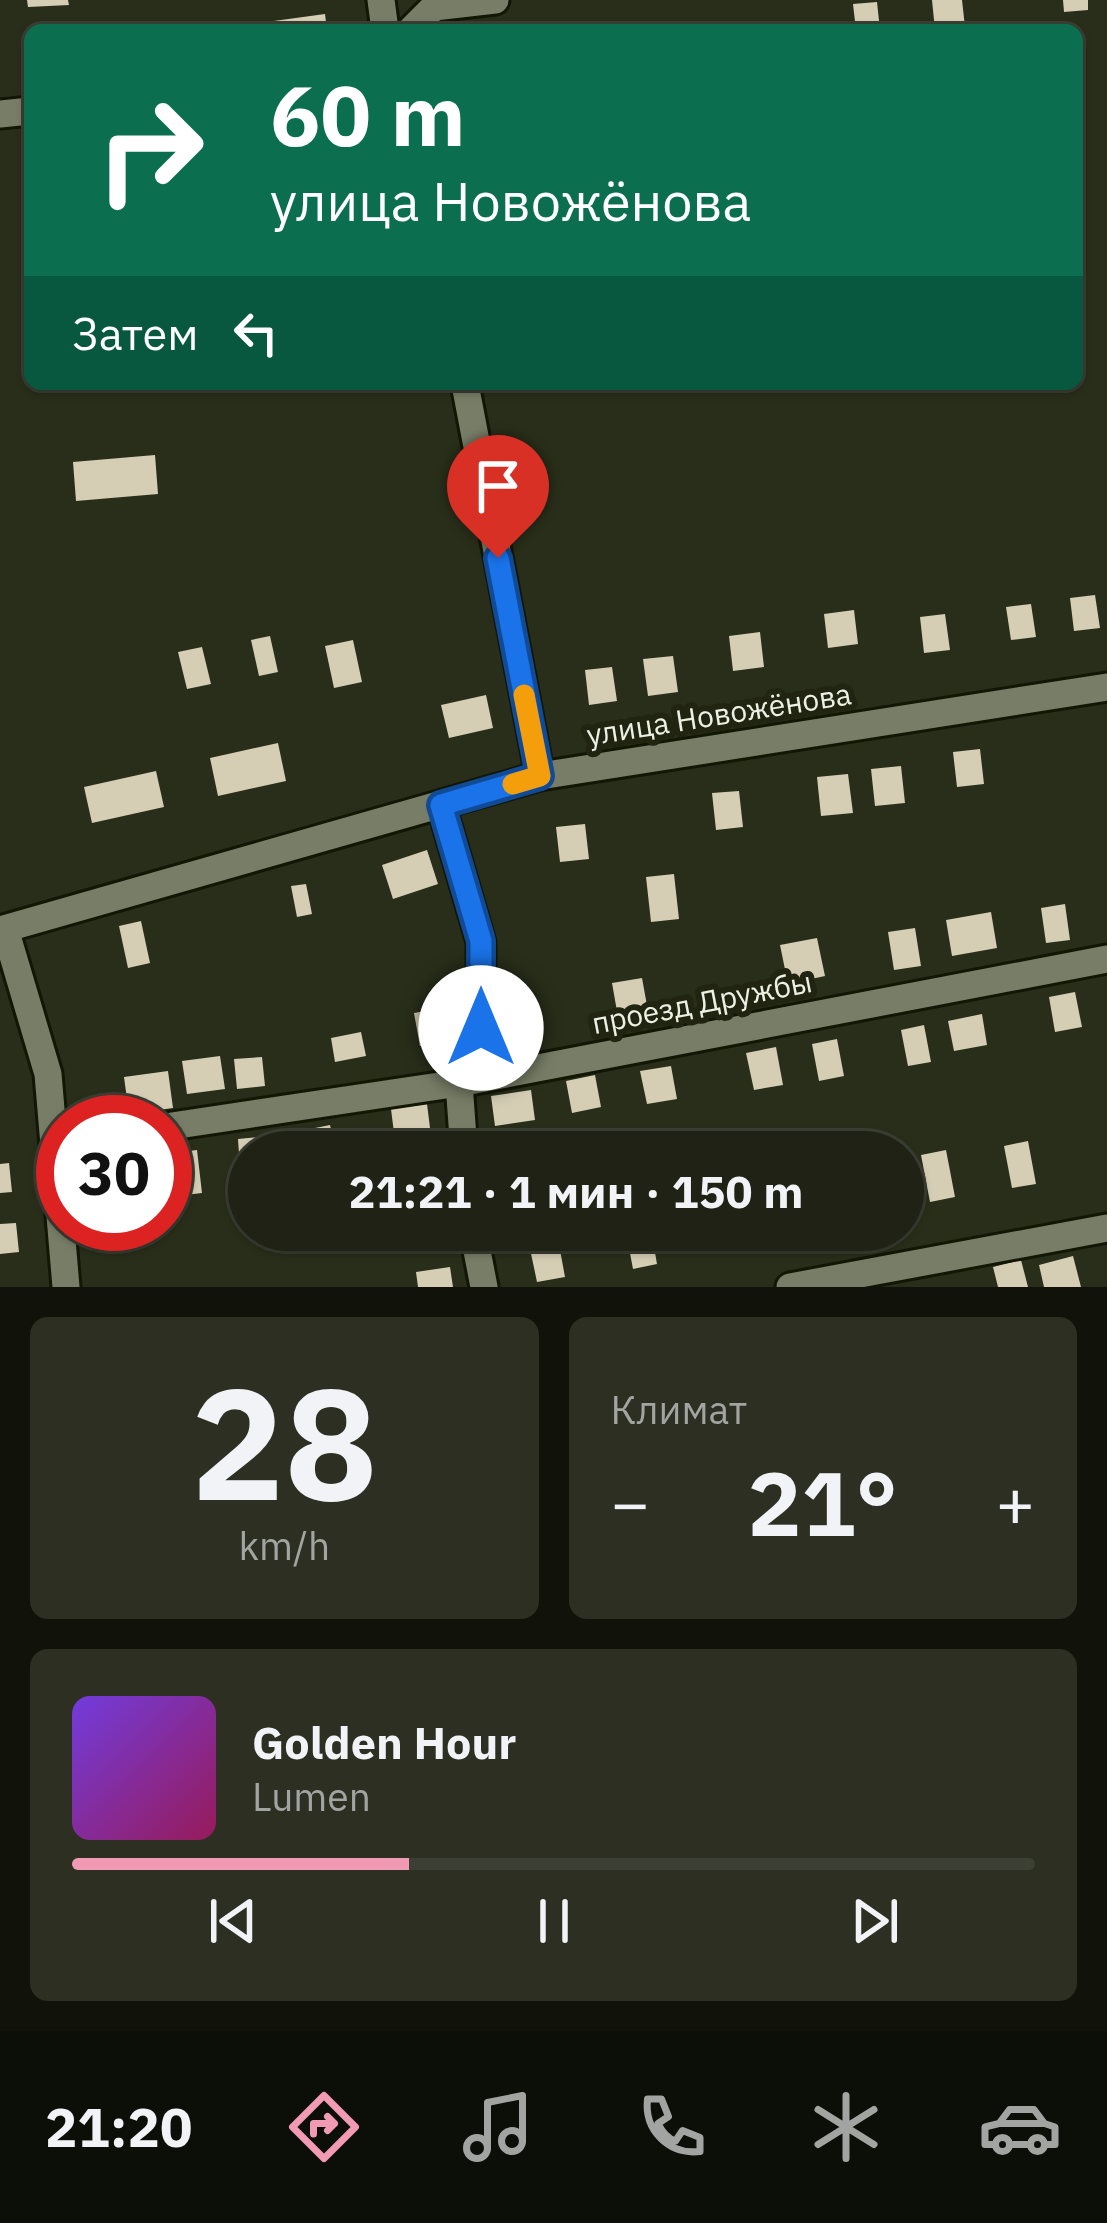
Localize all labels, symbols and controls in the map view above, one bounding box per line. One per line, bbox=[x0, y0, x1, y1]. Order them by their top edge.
text: 60 m bbox=[270, 60, 466, 169]
icon: right bbox=[72, 72, 228, 228]
text: улица Новожёнова bbox=[270, 166, 751, 236]
icon: left bbox=[223, 300, 289, 366]
text: Затем bbox=[72, 304, 199, 362]
pin bbox=[447, 435, 549, 558]
icon: arrive bbox=[465, 453, 531, 519]
street label: улица Новожёнова bbox=[584, 673, 854, 754]
street label: проезд Дружбы bbox=[588, 961, 815, 1042]
position arrow bbox=[418, 965, 544, 1091]
speed limit sign: 30 bbox=[36, 1095, 192, 1251]
text: 21:21 · 1 мин · 150 m bbox=[349, 1162, 803, 1220]
text: 28 bbox=[191, 1340, 378, 1543]
text: Климат bbox=[611, 1384, 747, 1435]
text: 21° bbox=[748, 1444, 898, 1561]
text: − bbox=[611, 1459, 650, 1545]
text: + bbox=[995, 1459, 1035, 1545]
text: km/h bbox=[238, 1520, 330, 1571]
text: Golden Hour bbox=[252, 1713, 516, 1771]
text: Lumen bbox=[252, 1771, 371, 1822]
icon: previous bbox=[200, 1888, 266, 1954]
icon: pause bbox=[521, 1888, 587, 1954]
icon: next bbox=[842, 1888, 908, 1954]
icon: directions bbox=[282, 2085, 366, 2169]
icon: music bbox=[456, 2085, 540, 2169]
icon: phone bbox=[630, 2085, 714, 2169]
icon: climate bbox=[804, 2085, 888, 2169]
icon: car bbox=[978, 2085, 1062, 2169]
text: 21:20 bbox=[45, 2092, 192, 2162]

